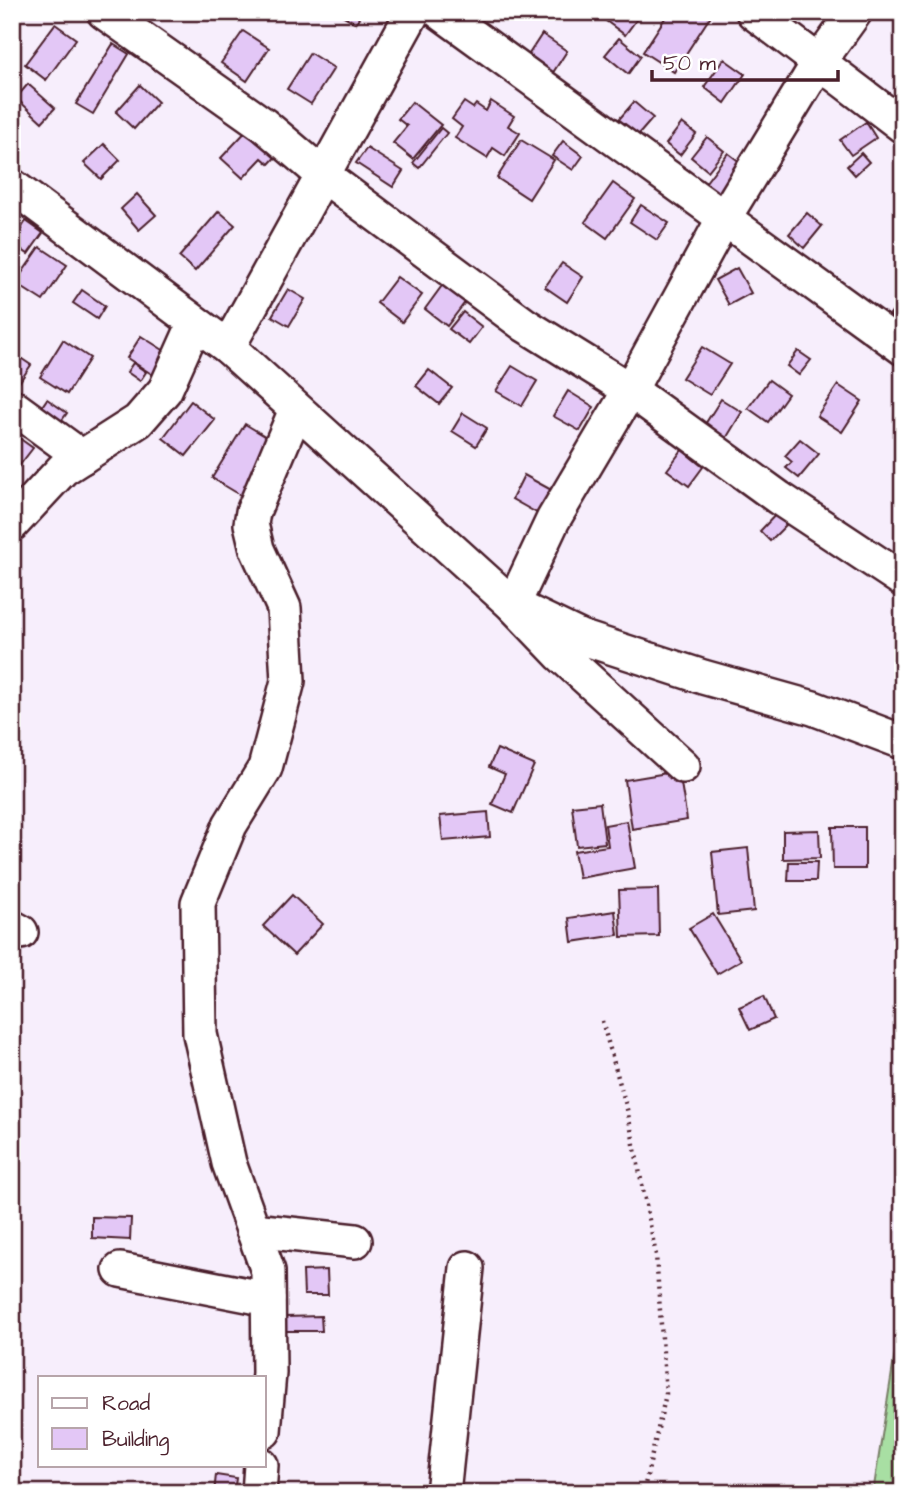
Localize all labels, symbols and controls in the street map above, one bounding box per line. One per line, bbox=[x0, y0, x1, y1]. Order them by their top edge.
scale bar bbox=[652, 38, 838, 82]
text: 50 m bbox=[663, 49, 717, 78]
legend bbox=[38, 1376, 266, 1466]
text: Road bbox=[102, 1389, 150, 1418]
text: Building bbox=[102, 1425, 170, 1456]

